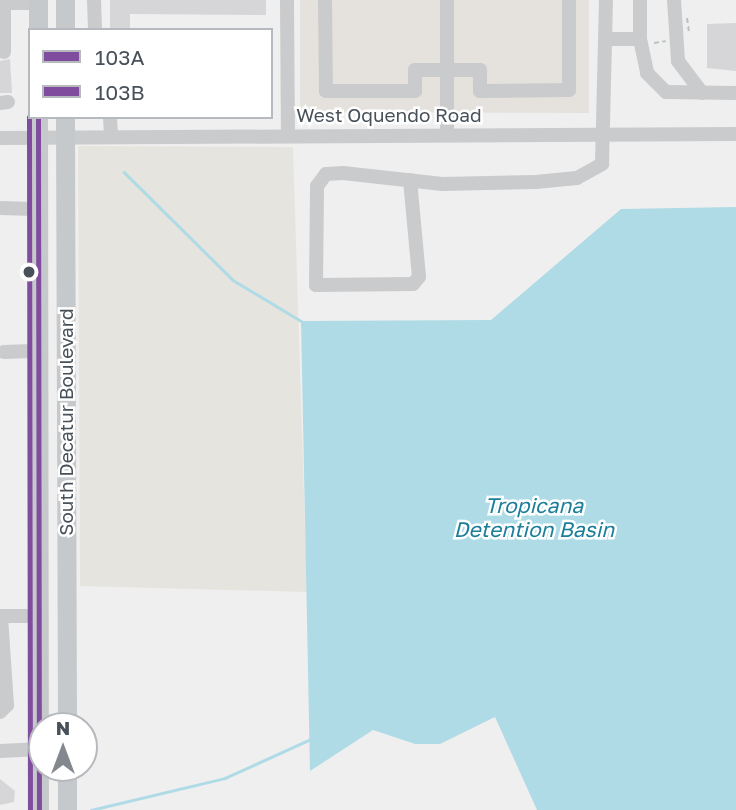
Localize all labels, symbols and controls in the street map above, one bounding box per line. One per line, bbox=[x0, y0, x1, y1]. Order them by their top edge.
legend bbox=[28, 28, 273, 119]
text: 103A bbox=[95, 44, 145, 70]
text: 103B bbox=[95, 79, 145, 105]
street label: West Oquendo Road bbox=[296, 104, 482, 126]
unlabelled marker bbox=[22, 265, 36, 279]
street label: South Decatur Boulevard bbox=[55, 308, 77, 536]
water label: Tropicana Detention Basin bbox=[454, 492, 614, 542]
north arrow bbox=[28, 712, 98, 782]
text: N bbox=[56, 716, 70, 739]

